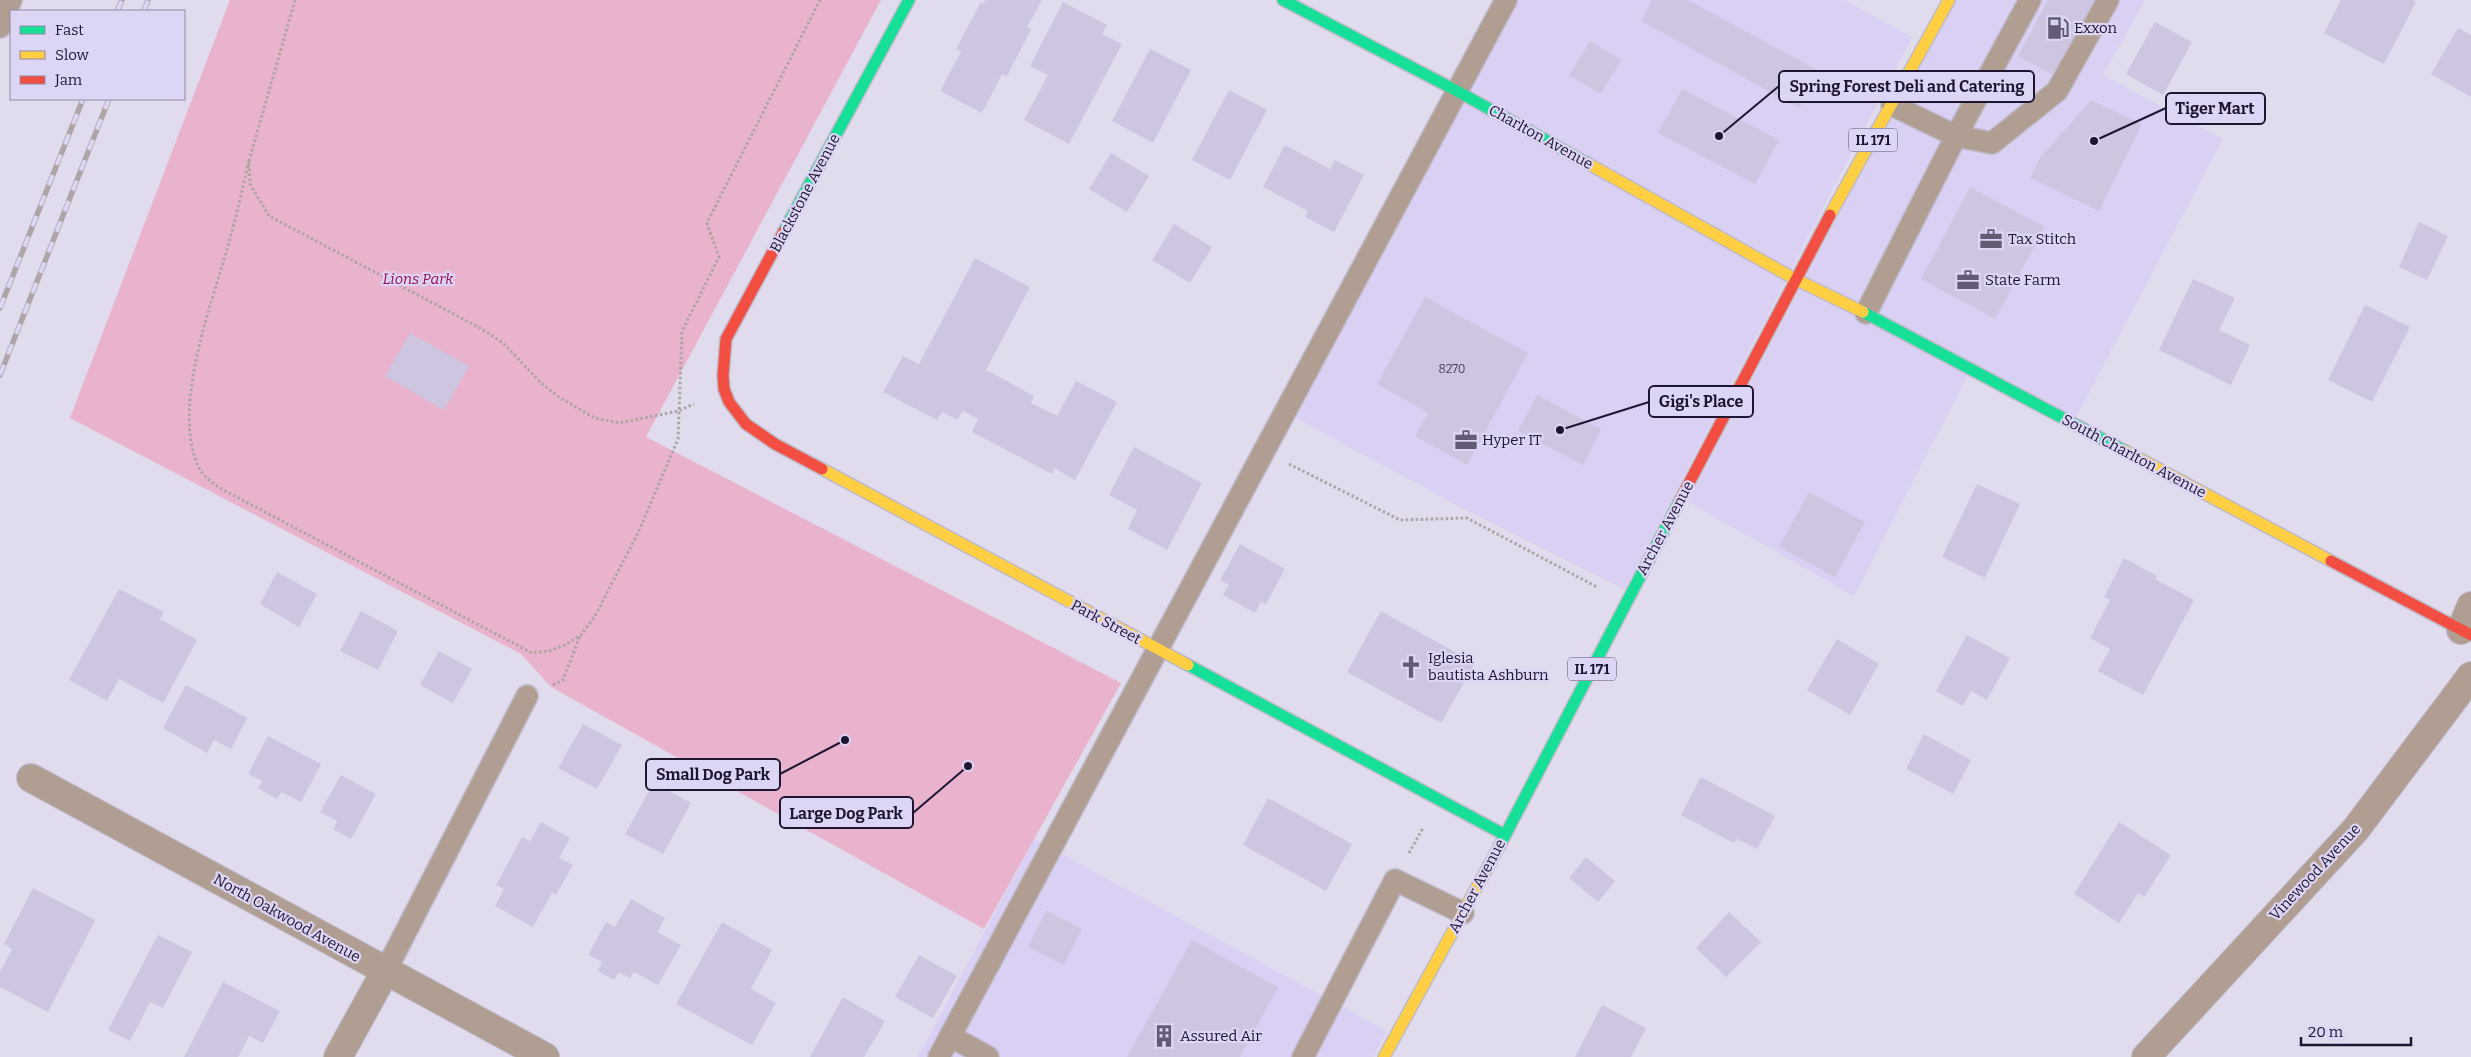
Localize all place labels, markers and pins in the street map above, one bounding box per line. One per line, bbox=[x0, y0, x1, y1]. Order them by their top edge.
fuel station icon: Exxon bbox=[2045, 15, 2071, 41]
place label: Exxon bbox=[2074, 19, 2118, 37]
callout: Spring Forest Deli and Catering bbox=[1779, 71, 2034, 102]
callout: Tiger Mart bbox=[2166, 93, 2265, 124]
office icon: Tax Stitch bbox=[1978, 226, 2004, 252]
place label: Tax Stitch bbox=[2008, 230, 2077, 248]
office icon: State Farm bbox=[1955, 267, 1981, 293]
place label: State Farm bbox=[1985, 271, 2061, 289]
callout: Gigi's Place bbox=[1649, 386, 1753, 417]
office icon: Hyper IT bbox=[1453, 427, 1479, 453]
place label: Hyper IT bbox=[1482, 431, 1542, 449]
place label: Iglesia bautista Ashburn bbox=[1428, 649, 1549, 684]
church icon: Iglesia bautista Ashburn bbox=[1398, 654, 1424, 680]
callout: Small Dog Park bbox=[646, 759, 780, 790]
callout: Large Dog Park bbox=[780, 797, 913, 828]
building icon: Assured Air bbox=[1151, 1023, 1177, 1049]
place label: Assured Air bbox=[1180, 1027, 1262, 1045]

